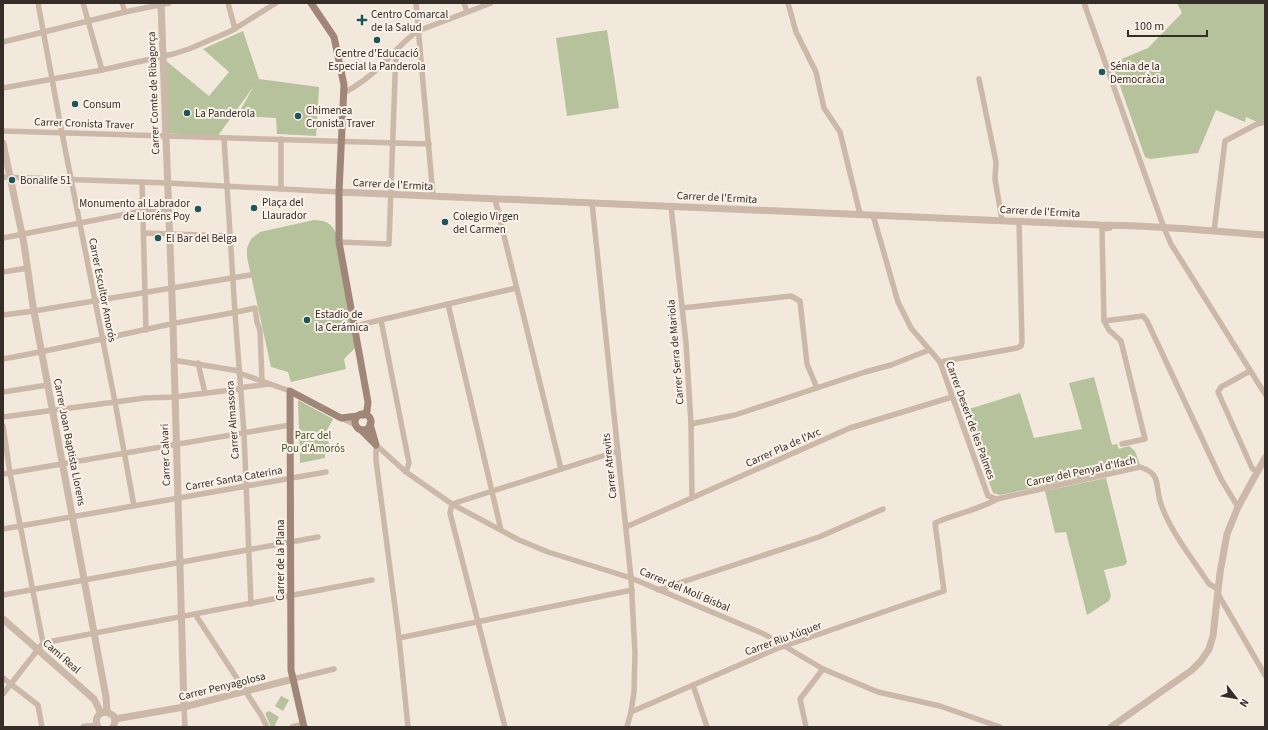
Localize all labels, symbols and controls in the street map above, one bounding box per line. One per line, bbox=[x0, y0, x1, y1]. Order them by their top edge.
place label: Centro Comarcal de la Salud bbox=[371, 7, 448, 35]
scale bar bbox=[1128, 12, 1207, 38]
marker: Centro Comarcal de la Salud bbox=[356, 14, 368, 26]
text: 100 m bbox=[1134, 18, 1164, 35]
street label: Carrer Comte de Ribagorça bbox=[144, 31, 163, 155]
marker: Centre d'Educació Especial la Panderola bbox=[372, 35, 382, 45]
place label: Centre d'Educació Especial la Panderola bbox=[328, 46, 426, 74]
place label: Sénia de la Democràcia bbox=[1110, 59, 1165, 87]
marker: Sénia de la Democràcia bbox=[1097, 67, 1107, 77]
place label: Consum bbox=[83, 97, 121, 112]
marker: Consum bbox=[70, 99, 80, 109]
place label: Chimenea Cronista Traver bbox=[306, 103, 375, 131]
place label: La Panderola bbox=[195, 106, 255, 121]
marker: La Panderola bbox=[182, 108, 192, 118]
marker: Chimenea Cronista Traver bbox=[293, 111, 303, 121]
street label: Carrer Cronista Traver bbox=[34, 114, 134, 133]
place label: Bonalife 51 bbox=[20, 173, 71, 188]
marker: Bonalife 51 bbox=[7, 175, 17, 185]
street label: Carrer de l'Ermita bbox=[352, 175, 434, 194]
street label: Carrer de l'Ermita bbox=[676, 188, 758, 207]
place label: Plaça del Llaurador bbox=[262, 195, 307, 223]
place label: Monumento al Labrador de Lloréns Poy bbox=[79, 196, 190, 224]
street label: Carrer de l'Ermita bbox=[999, 202, 1081, 221]
marker: Plaça del Llaurador bbox=[249, 203, 259, 213]
marker: Monumento al Labrador de Lloréns Poy bbox=[193, 204, 203, 214]
place label: Colegio Virgen del Carmen bbox=[453, 209, 519, 237]
marker: Colegio Virgen del Carmen bbox=[440, 217, 450, 227]
place label: El Bar del Belga bbox=[166, 231, 237, 246]
marker: El Bar del Belga bbox=[153, 233, 163, 243]
street label: Carrer Escultor Amorós bbox=[85, 237, 120, 344]
street label: Carrer Serra de Mariola bbox=[663, 299, 688, 405]
place label: Estadio de la Cerámica bbox=[315, 307, 369, 335]
marker: Estadio de la Cerámica bbox=[302, 315, 312, 325]
street label: Carrer Desert de les Palmes bbox=[942, 359, 999, 482]
street label: Carrer Joan Baptista Llorens bbox=[50, 377, 89, 507]
street label: Carrer Almassora bbox=[222, 380, 243, 460]
street label: Carrer Calvari bbox=[157, 424, 174, 486]
street label: Carrer Pla de l'Arc bbox=[743, 424, 823, 471]
park label: Parc del Pou d'Amorós bbox=[281, 428, 345, 456]
street label: Carrer Atrevits bbox=[599, 432, 620, 499]
street label: Carrer del Penyal d'Ifach bbox=[1025, 453, 1137, 490]
street label: Carrer Santa Caterina bbox=[184, 463, 284, 494]
street label: Carrer de la Plana bbox=[273, 519, 288, 601]
street label: Carrer del Molí Bisbal bbox=[637, 564, 733, 615]
street label: Carrer Riu Xúquer bbox=[743, 618, 824, 659]
street label: Camí Real bbox=[40, 636, 84, 677]
street label: Carrer Penyagolosa bbox=[177, 668, 267, 705]
north arrow bbox=[1216, 678, 1256, 718]
text: N bbox=[1236, 696, 1252, 710]

